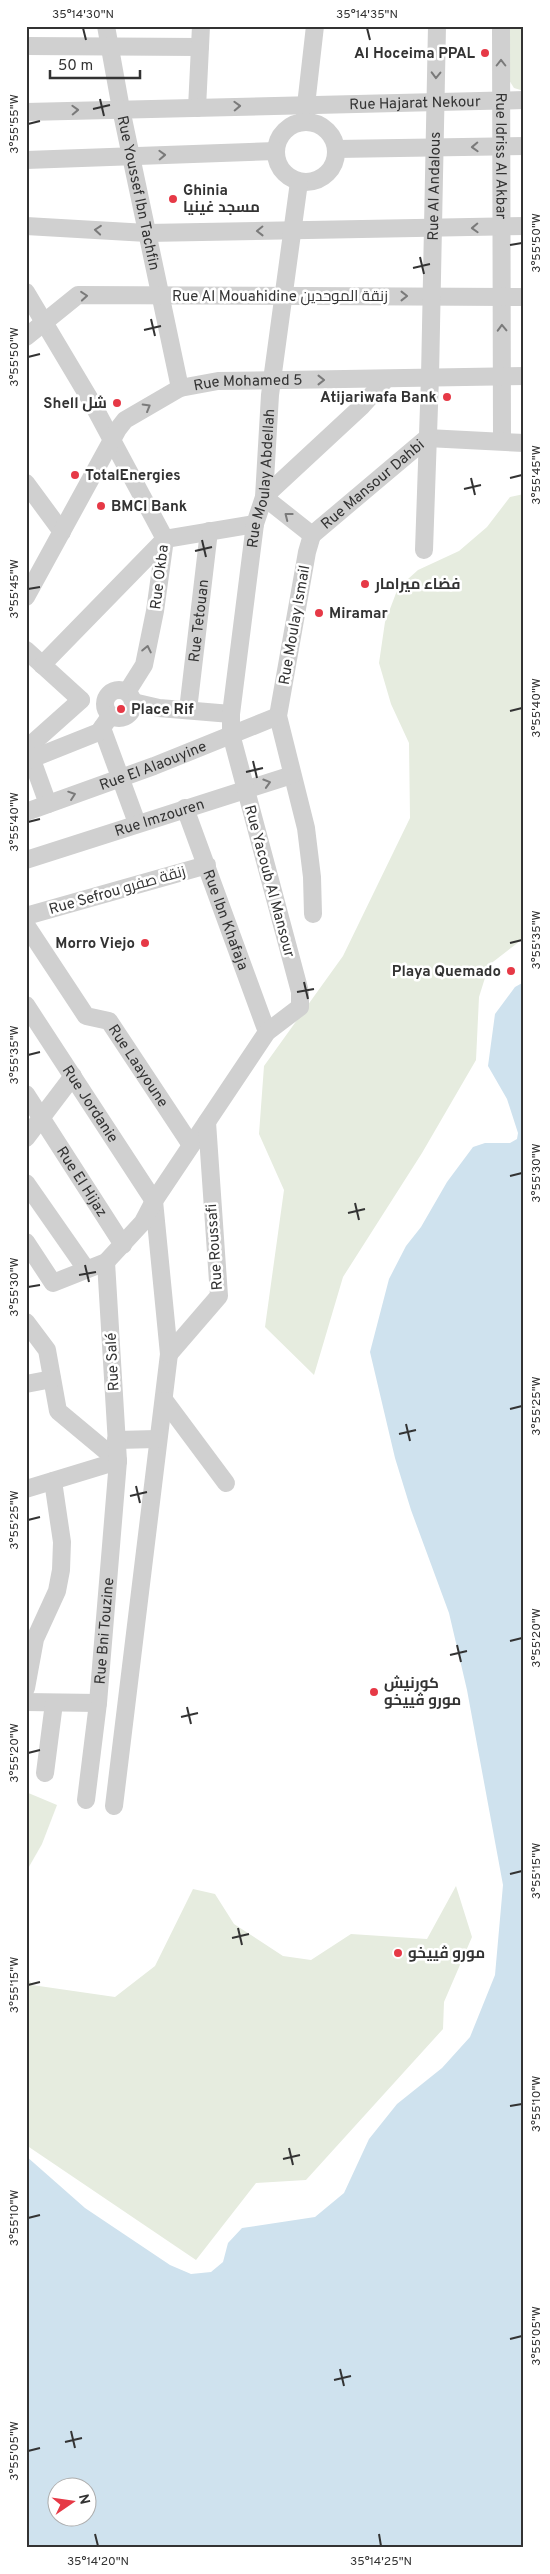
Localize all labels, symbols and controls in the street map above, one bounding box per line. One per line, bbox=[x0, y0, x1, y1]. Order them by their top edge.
text: 35°14'30"N bbox=[52, 7, 114, 23]
text: 35°14'35"N bbox=[336, 7, 398, 23]
place label: Al Hoceima PPAL bbox=[354, 45, 476, 64]
marker: Al Hoceima PPAL bbox=[479, 47, 491, 59]
scale bar bbox=[50, 48, 140, 80]
text: 50 m bbox=[58, 57, 93, 76]
one-way arrow bbox=[496, 59, 506, 66]
one-way arrow bbox=[431, 71, 442, 79]
street label: Rue Hajarat Nekour bbox=[349, 93, 481, 115]
street label: Rue Idriss Al Akbar bbox=[490, 93, 509, 220]
text: 3°55'55"W bbox=[7, 94, 23, 154]
one-way arrow bbox=[234, 101, 242, 111]
one-way arrow bbox=[71, 105, 79, 116]
street label: Rue Youssef Ibn Tachfin bbox=[112, 114, 163, 272]
street label: Rue Al Andalous bbox=[425, 131, 446, 241]
one-way arrow bbox=[471, 142, 478, 152]
one-way arrow bbox=[159, 150, 167, 160]
place label: Ghinia مسجد غينيا bbox=[183, 182, 260, 218]
marker: Ghinia مسجد غينيا bbox=[167, 193, 179, 205]
text: 3°55'50"W bbox=[529, 213, 545, 273]
one-way arrow bbox=[471, 222, 479, 233]
one-way arrow bbox=[93, 225, 101, 236]
one-way arrow bbox=[256, 226, 264, 236]
street label: Rue Al Mouahidine زنقة الموحدين bbox=[172, 288, 388, 307]
one-way arrow bbox=[81, 291, 89, 302]
one-way arrow bbox=[400, 291, 408, 301]
one-way arrow bbox=[496, 324, 507, 332]
text: 3°55'50"W bbox=[7, 327, 23, 387]
street label: Rue Mohamed 5 bbox=[192, 372, 303, 396]
one-way arrow bbox=[318, 375, 326, 385]
place label: Atijariwafa Bank bbox=[320, 389, 437, 408]
marker: Atijariwafa Bank bbox=[441, 391, 453, 403]
place label: Shell شل bbox=[43, 395, 107, 414]
marker: Shell شل bbox=[111, 397, 123, 409]
one-way arrow bbox=[142, 404, 151, 414]
street label: Rue Moulay Abdellah bbox=[244, 408, 280, 549]
street label: Rue Mansour Dahbi bbox=[318, 436, 429, 534]
text: 3°55'45"W bbox=[529, 445, 545, 505]
place label: TotalEnergies bbox=[85, 467, 181, 486]
marker: TotalEnergies bbox=[69, 469, 81, 481]
place label: BMCI Bank bbox=[111, 498, 187, 517]
marker: BMCI Bank bbox=[95, 500, 107, 512]
one-way arrow bbox=[285, 514, 294, 522]
street label: Rue Okba bbox=[147, 544, 174, 611]
text: 3°55'45"W bbox=[7, 559, 23, 619]
street label: Rue Moulay Ismail bbox=[276, 564, 315, 687]
place label: فضاء ميرامار bbox=[374, 576, 460, 595]
street label: Rue Tetouan bbox=[186, 578, 214, 663]
marker: فضاء ميرامار bbox=[359, 578, 371, 590]
place label: Miramar bbox=[329, 605, 389, 624]
marker: Miramar bbox=[313, 607, 325, 619]
one-way arrow bbox=[142, 645, 152, 653]
text: 3°55'40"W bbox=[529, 678, 545, 738]
place label: Place Rif bbox=[131, 701, 194, 720]
marker: Place Rif bbox=[115, 703, 127, 715]
street label: Rue El Alaouyine bbox=[97, 738, 210, 796]
one-way arrow bbox=[262, 778, 271, 788]
one-way arrow bbox=[67, 791, 76, 801]
text: 3°55'40"W bbox=[7, 792, 23, 852]
street label: Rue Imzouren bbox=[113, 796, 207, 842]
street label: Rue Yacoub Al Mansour bbox=[239, 803, 298, 960]
street label: Rue Sefrou زنقة صفرو bbox=[47, 863, 188, 920]
street label: Rue Ibn Khafaja bbox=[197, 867, 252, 973]
text: 3°55'35"W bbox=[529, 910, 545, 970]
place label: Morro Viejo bbox=[55, 935, 135, 954]
marker: Morro Viejo bbox=[139, 937, 151, 949]
place label: Playa Quemado bbox=[392, 963, 501, 982]
marker: Playa Quemado bbox=[505, 965, 517, 977]
street label: Rue Laayoune bbox=[103, 1021, 172, 1112]
text: 3°55'35"W bbox=[7, 1025, 23, 1085]
street label: Rue Jordanie bbox=[57, 1062, 121, 1147]
street label: Rue El Hijaz bbox=[51, 1143, 111, 1221]
text: 3°55'30"W bbox=[529, 1143, 545, 1203]
street label: Rue Roussafi bbox=[203, 1203, 228, 1291]
text: 3°55'30"W bbox=[7, 1257, 23, 1317]
street label: Rue Salé bbox=[102, 1332, 125, 1392]
text: 3°55'25"W bbox=[529, 1376, 545, 1436]
text: 3°55'25"W bbox=[7, 1490, 23, 1550]
street label: Rue Bni Touzine bbox=[92, 1577, 119, 1685]
text: 3°55'20"W bbox=[529, 1608, 545, 1668]
place label: كورنيش مورو ڤييخو bbox=[384, 1675, 461, 1711]
marker: كورنيش مورو ڤييخو bbox=[368, 1686, 380, 1698]
text: 3°55'20"W bbox=[7, 1723, 23, 1783]
text: 3°55'15"W bbox=[529, 1843, 545, 1899]
place label: مورو ڤييخو bbox=[408, 1945, 485, 1964]
marker: مورو ڤييخو bbox=[392, 1947, 404, 1959]
text: 3°55'15"W bbox=[7, 1957, 23, 2013]
text: 3°55'10"W bbox=[529, 2076, 545, 2132]
text: 3°55'10"W bbox=[7, 2190, 23, 2246]
text: 3°55'05"W bbox=[529, 2306, 545, 2366]
text: 3°55'05"W bbox=[7, 2421, 23, 2481]
north arrow bbox=[48, 2476, 98, 2526]
text: N bbox=[74, 2493, 93, 2506]
text: 35°14'20"N bbox=[67, 2554, 129, 2570]
text: 35°14'25"N bbox=[350, 2554, 412, 2570]

